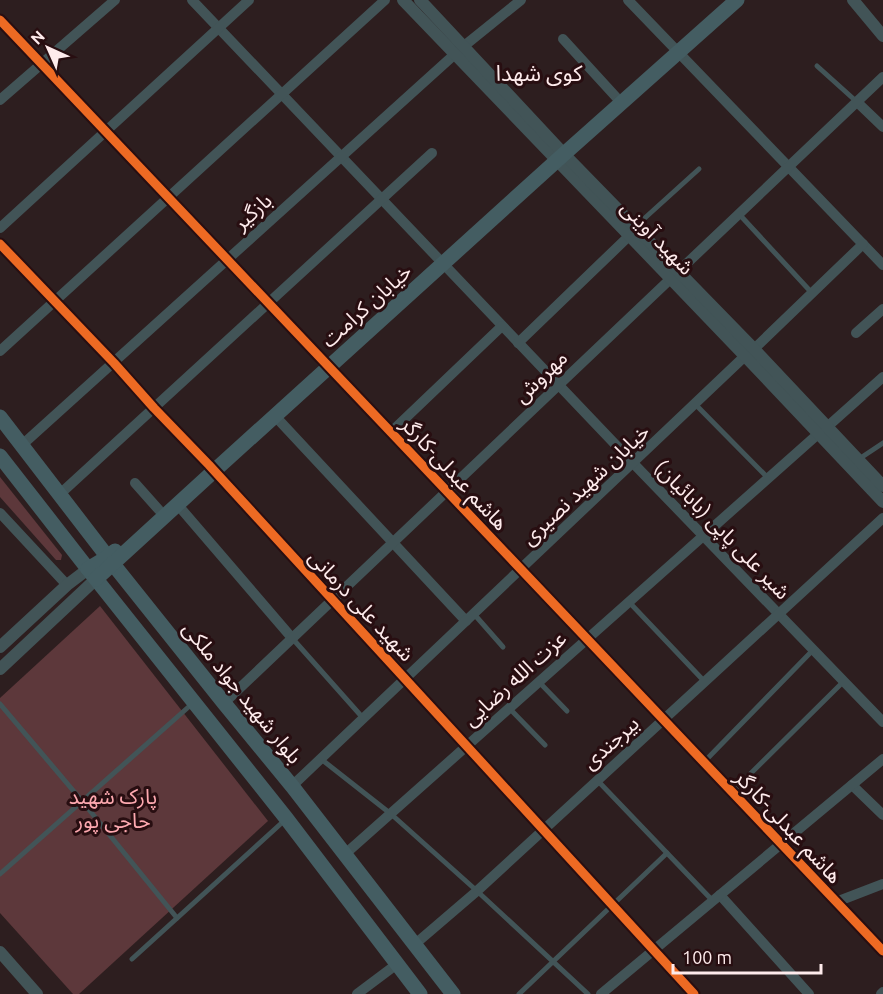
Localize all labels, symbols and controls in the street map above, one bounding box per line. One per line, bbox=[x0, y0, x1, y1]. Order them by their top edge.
north arrow bbox=[18, 18, 78, 78]
text: N bbox=[27, 27, 48, 48]
district label: کوی شهدا bbox=[496, 60, 583, 86]
street label: بازگیر bbox=[227, 188, 277, 236]
street label: شهید آوینی bbox=[616, 195, 699, 280]
street label: خیابان کرامت bbox=[316, 258, 417, 352]
street label: مهروش bbox=[508, 345, 572, 408]
street label: هاشم عبدلی-کارگر bbox=[393, 411, 513, 537]
street label: خیابان شهید نصیری bbox=[516, 419, 655, 550]
street label: شیر علی پاپی (بابائیان) bbox=[649, 454, 796, 605]
street label: شهید علی درمانی bbox=[304, 544, 420, 666]
street label: بلوار شهید جواد ملکی bbox=[178, 616, 308, 769]
street label: عزت الله رضایی bbox=[458, 626, 571, 731]
street label: بیرجندی bbox=[577, 710, 644, 774]
street label: هاشم عبدلی-کارگر bbox=[727, 764, 847, 890]
park label: پارک شهید حاجی پور bbox=[69, 784, 157, 834]
scale bar bbox=[673, 937, 822, 975]
text: 100 m bbox=[682, 947, 732, 967]

